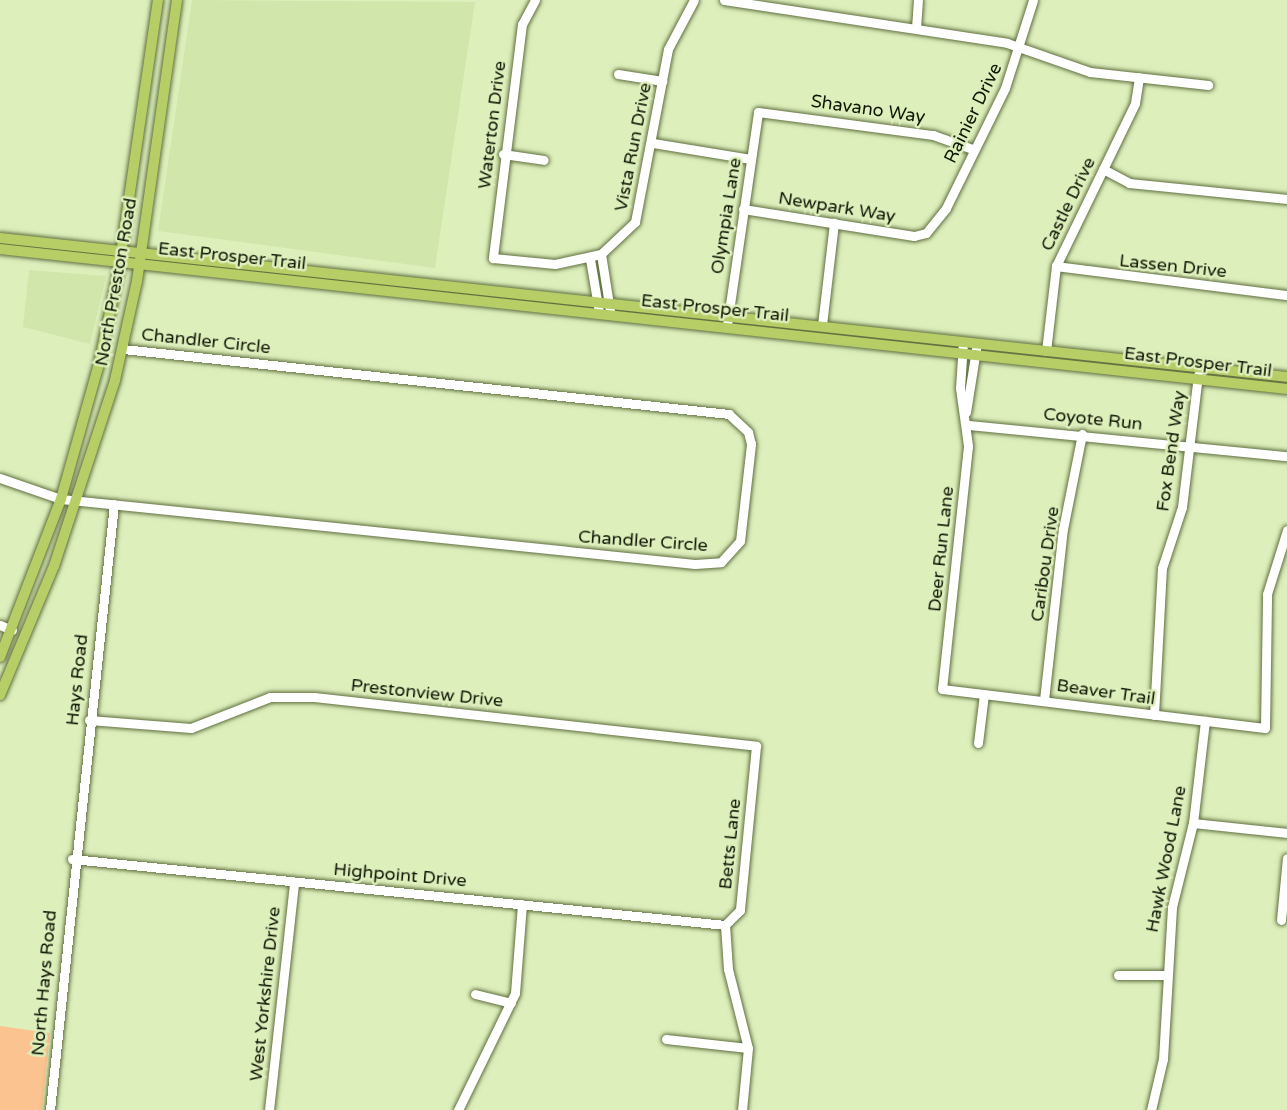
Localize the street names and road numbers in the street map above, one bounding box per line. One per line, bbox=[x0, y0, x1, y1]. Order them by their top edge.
street label: Rainier Drive bbox=[939, 59, 1007, 167]
street label: Waterton Drive bbox=[473, 60, 511, 190]
street label: Vista Run Drive bbox=[610, 81, 656, 213]
street label: Shavano Way bbox=[810, 90, 926, 128]
street label: Castle Drive bbox=[1036, 154, 1100, 254]
street label: Olympia Lane bbox=[706, 156, 746, 276]
street label: Newpark Way bbox=[777, 187, 897, 227]
street label: North Preston Road bbox=[91, 196, 141, 368]
street label: East Prosper Trail bbox=[157, 237, 307, 275]
street label: Lassen Drive bbox=[1118, 250, 1228, 282]
street label: East Prosper Trail bbox=[640, 289, 790, 327]
street label: Chandler Circle bbox=[140, 323, 272, 359]
street label: East Prosper Trail bbox=[1123, 342, 1273, 382]
street label: Fox Bend Way bbox=[1152, 389, 1190, 513]
street label: Coyote Run bbox=[1042, 403, 1144, 435]
street label: Deer Run Lane bbox=[924, 485, 958, 613]
street label: Caribou Drive bbox=[1026, 505, 1064, 623]
street label: Chandler Circle bbox=[577, 526, 709, 556]
street label: Hays Road bbox=[61, 633, 93, 727]
street label: Prestonview Drive bbox=[350, 674, 504, 712]
street label: Beaver Trail bbox=[1055, 674, 1157, 710]
street label: Hawk Wood Lane bbox=[1141, 784, 1191, 934]
street label: Betts Lane bbox=[714, 797, 746, 891]
street label: Highpoint Drive bbox=[332, 858, 468, 892]
street label: West Yorkshire Drive bbox=[245, 906, 285, 1082]
street label: North Hays Road bbox=[27, 909, 61, 1057]

